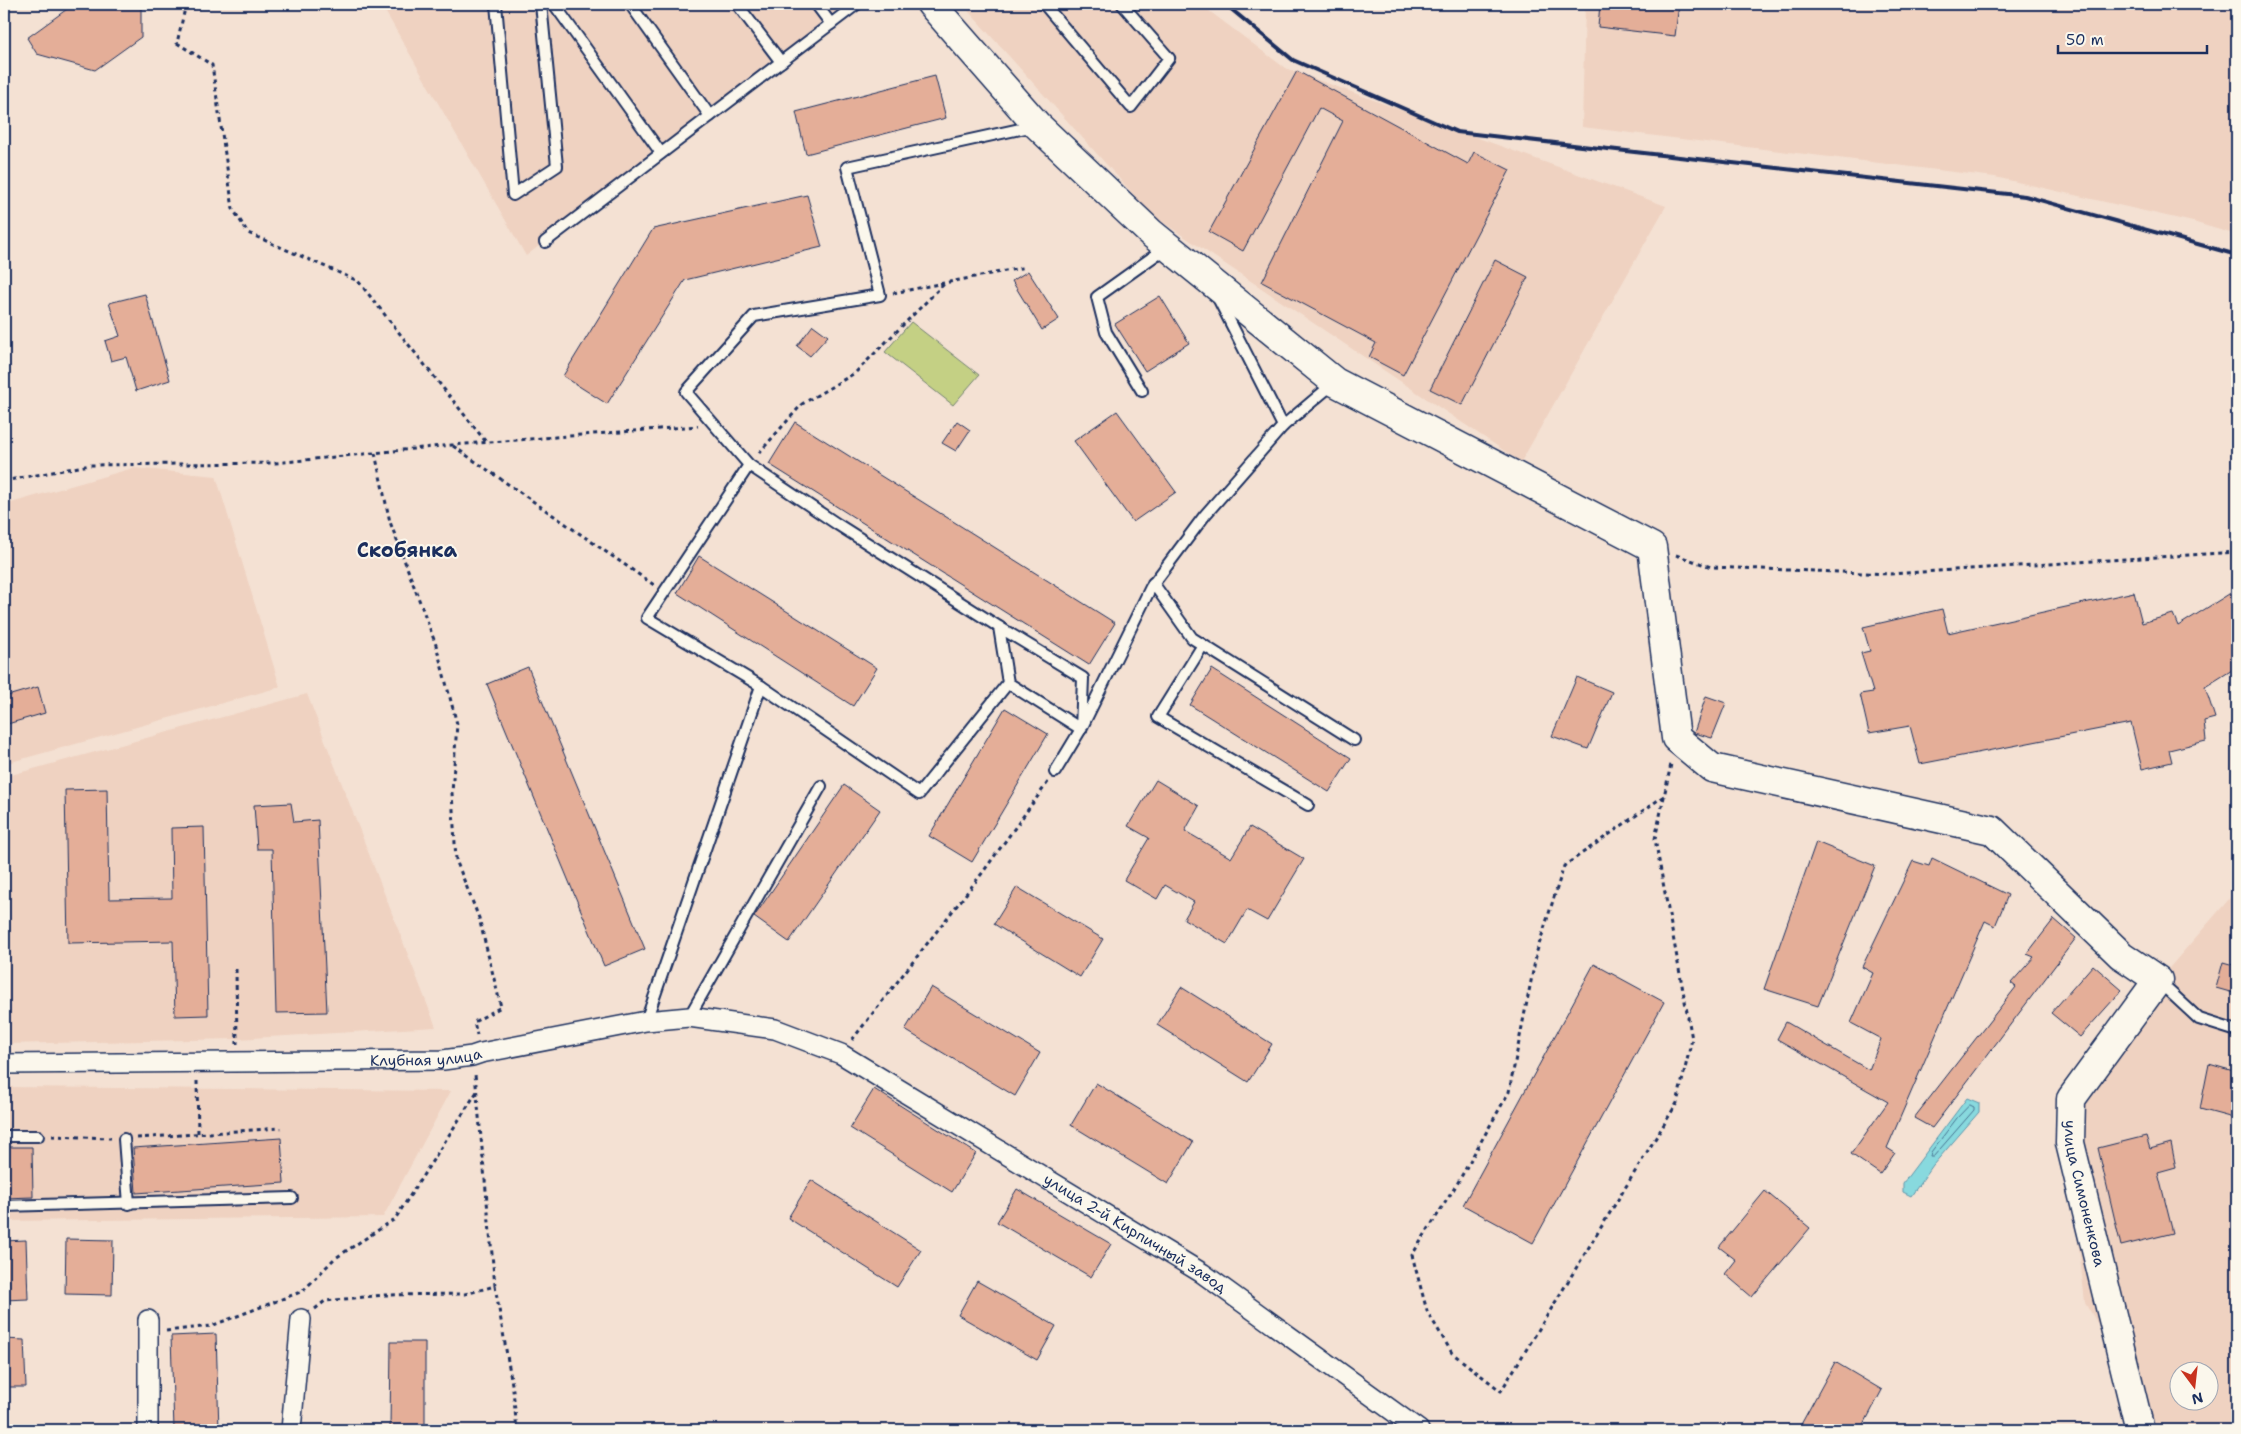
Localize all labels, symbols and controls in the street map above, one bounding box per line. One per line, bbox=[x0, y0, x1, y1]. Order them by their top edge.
scale bar bbox=[2058, 22, 2207, 54]
text: 50 m bbox=[2066, 30, 2104, 50]
district label: Скобянка bbox=[357, 537, 457, 563]
street label: Клубная улица bbox=[370, 1043, 485, 1071]
street label: улица Симоненкова bbox=[2060, 1120, 2110, 1269]
street label: улица 2-й Кирпичный завод bbox=[1040, 1169, 1231, 1298]
north arrow bbox=[2168, 1362, 2218, 1412]
text: N bbox=[2190, 1388, 2205, 1409]

